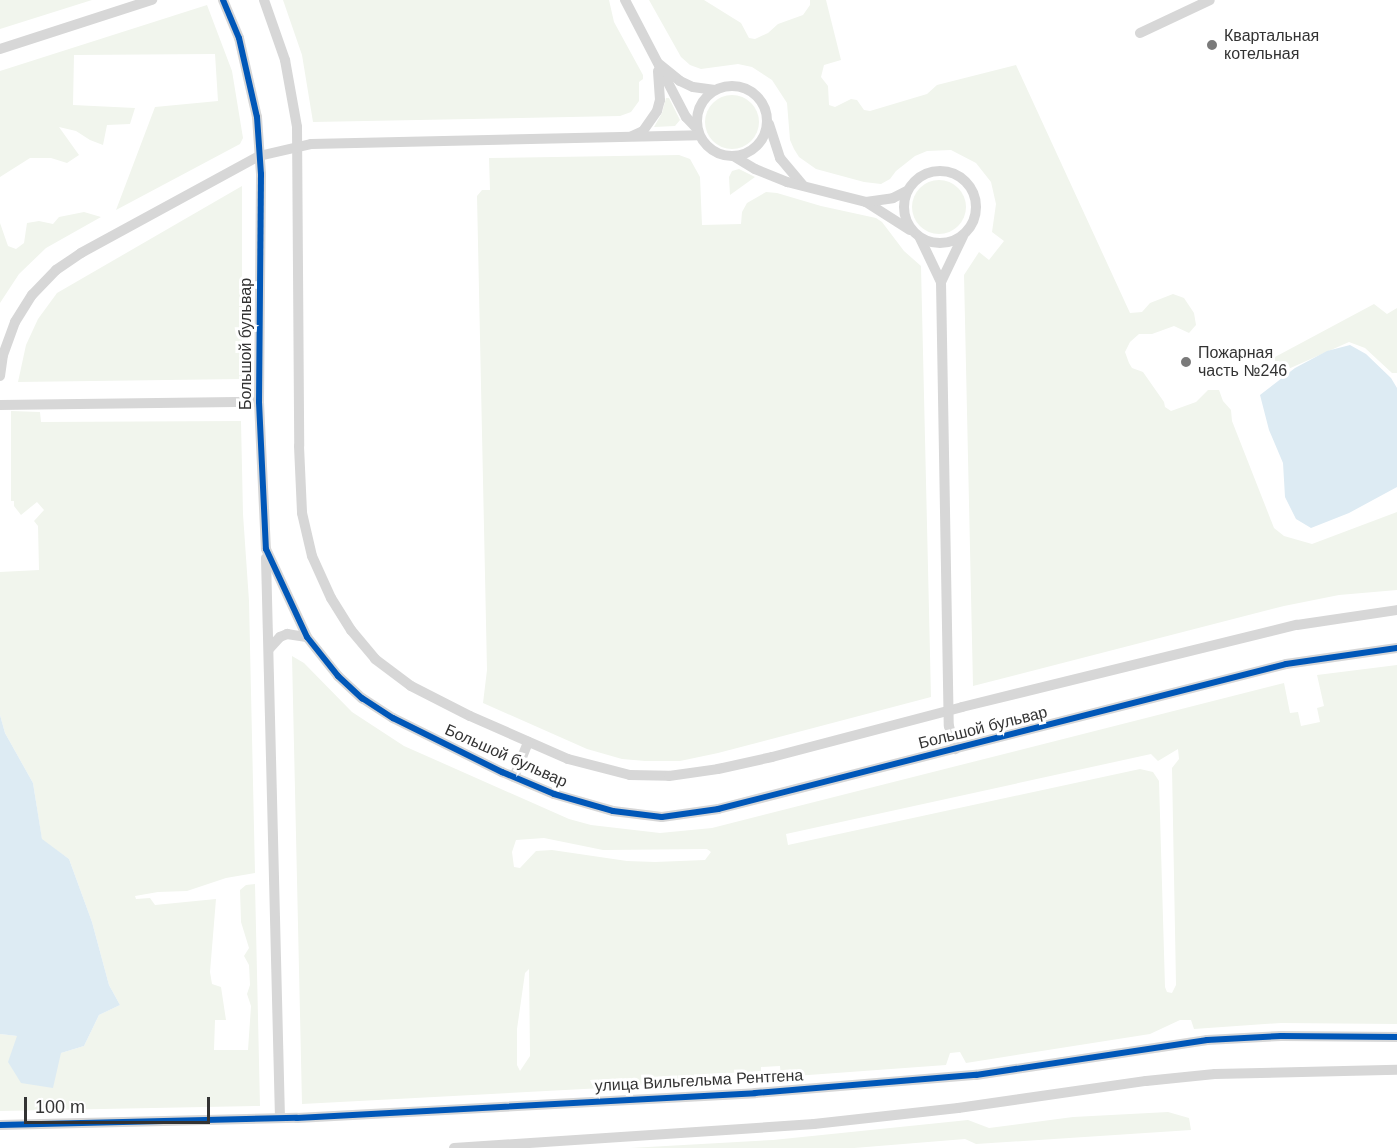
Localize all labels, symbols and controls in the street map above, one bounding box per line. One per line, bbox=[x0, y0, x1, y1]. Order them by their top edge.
place label: Квартальная котельная bbox=[1224, 26, 1319, 64]
marker: Квартальная котельная bbox=[1205, 38, 1219, 52]
street label: Большой бульвар bbox=[236, 278, 256, 410]
place label: Пожарная часть №246 bbox=[1198, 343, 1287, 381]
marker: Пожарная часть №246 bbox=[1179, 355, 1193, 369]
street label: Большой бульвар bbox=[917, 703, 1049, 753]
street label: Большой бульвар bbox=[442, 720, 570, 792]
street label: улица Вильгельма Рентгена bbox=[594, 1066, 804, 1096]
scale bar bbox=[27, 1085, 213, 1123]
text: 100 m bbox=[35, 1097, 85, 1117]

